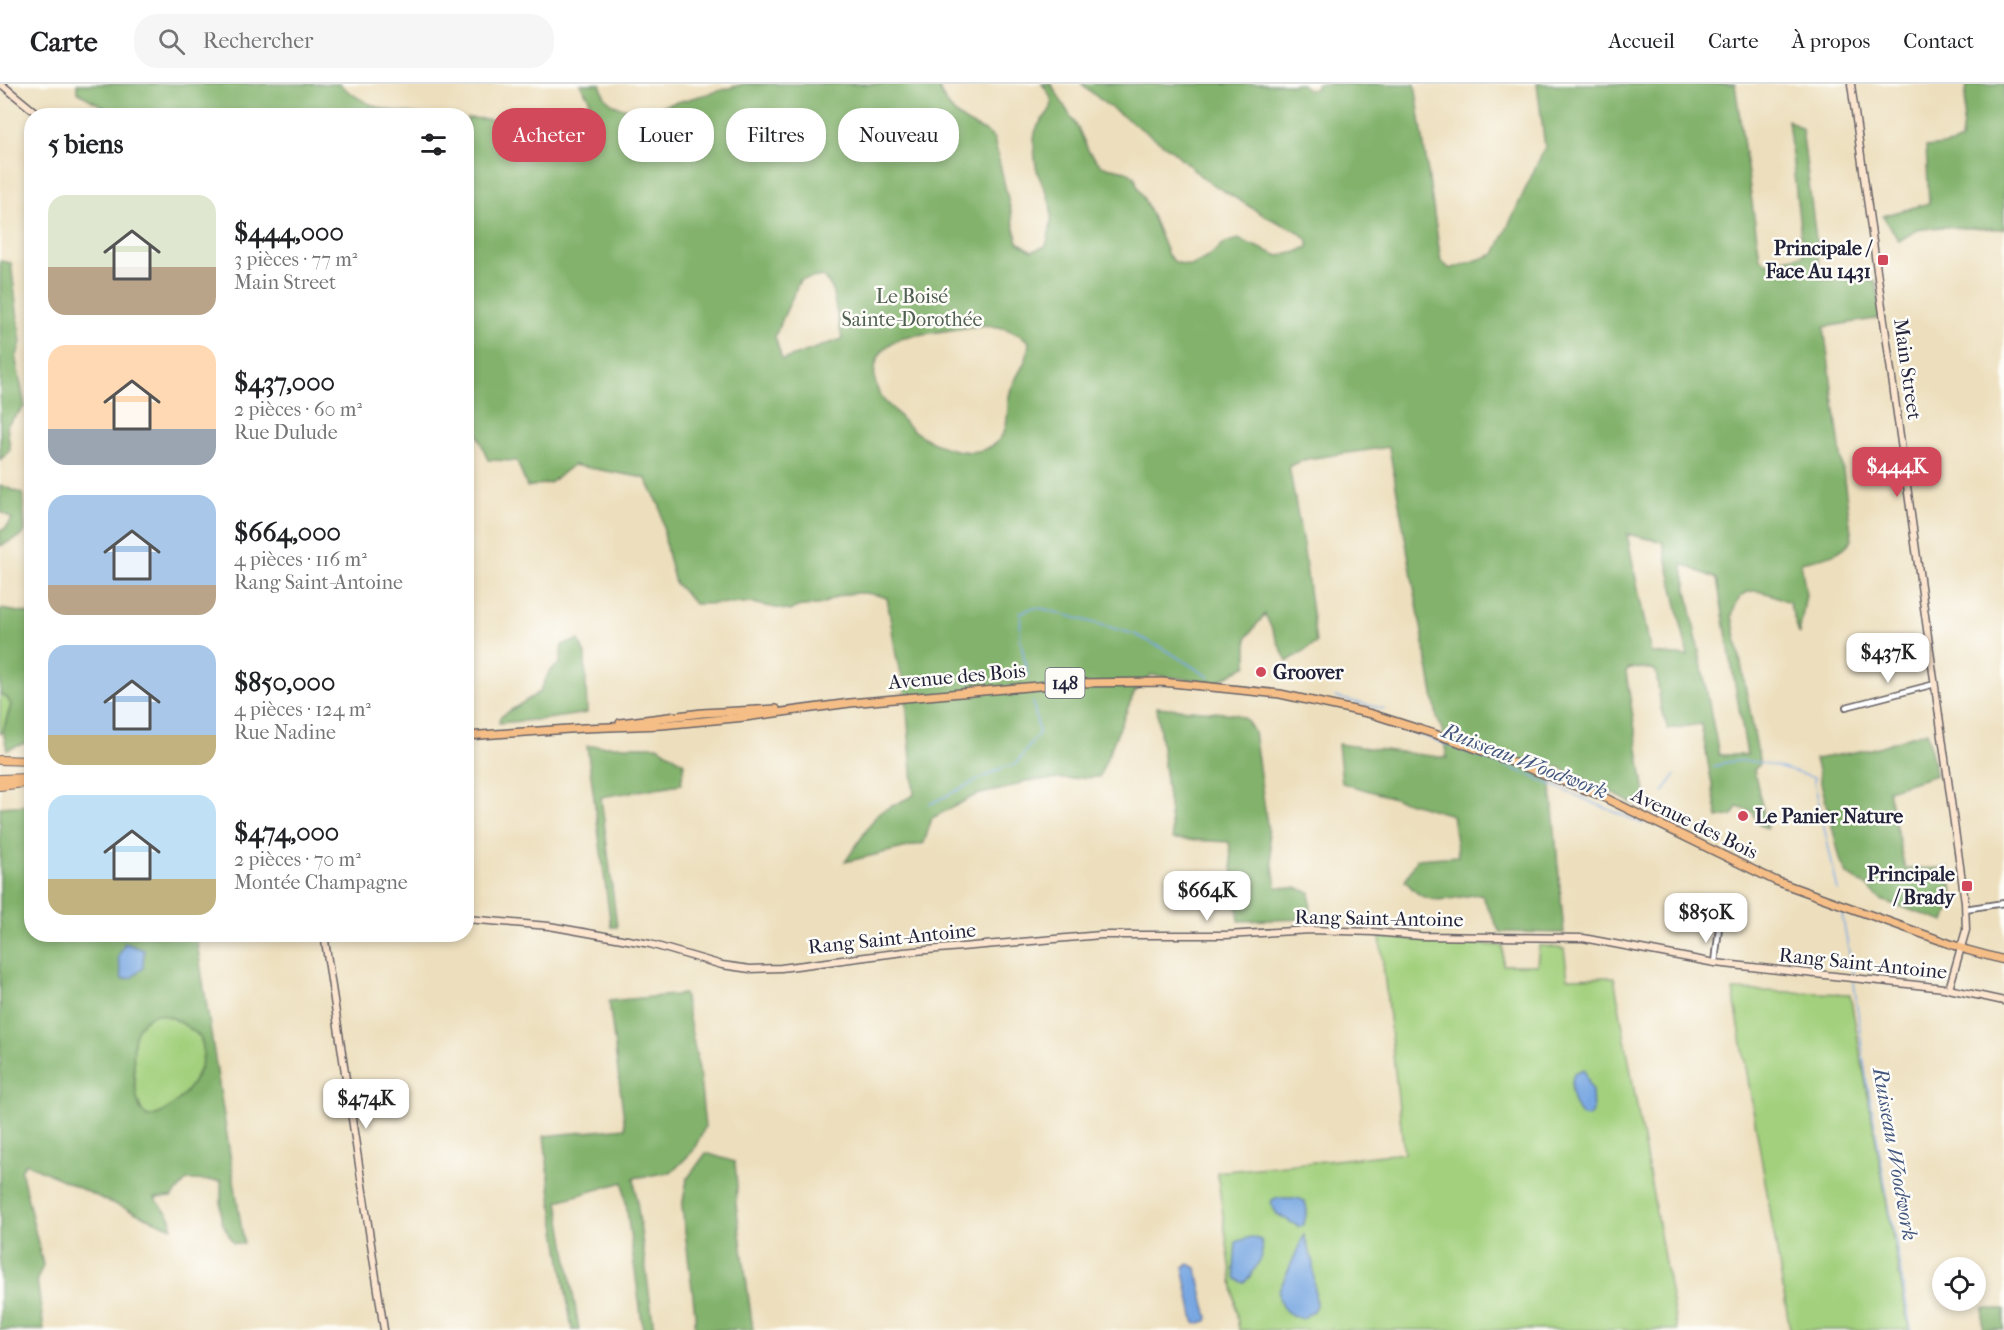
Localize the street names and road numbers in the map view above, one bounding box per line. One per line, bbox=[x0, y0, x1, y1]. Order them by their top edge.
street label: Main Street bbox=[1889, 317, 1926, 421]
street label: Avenue des Bois bbox=[887, 659, 1027, 694]
road number: 148 bbox=[1046, 668, 1084, 698]
street label: Avenue des Bois bbox=[1627, 783, 1762, 864]
street label: Rang Saint-Antoine bbox=[1294, 906, 1464, 931]
street label: Rang Saint-Antoine bbox=[807, 918, 977, 959]
street label: Rang Saint-Antoine bbox=[1778, 943, 1948, 984]

